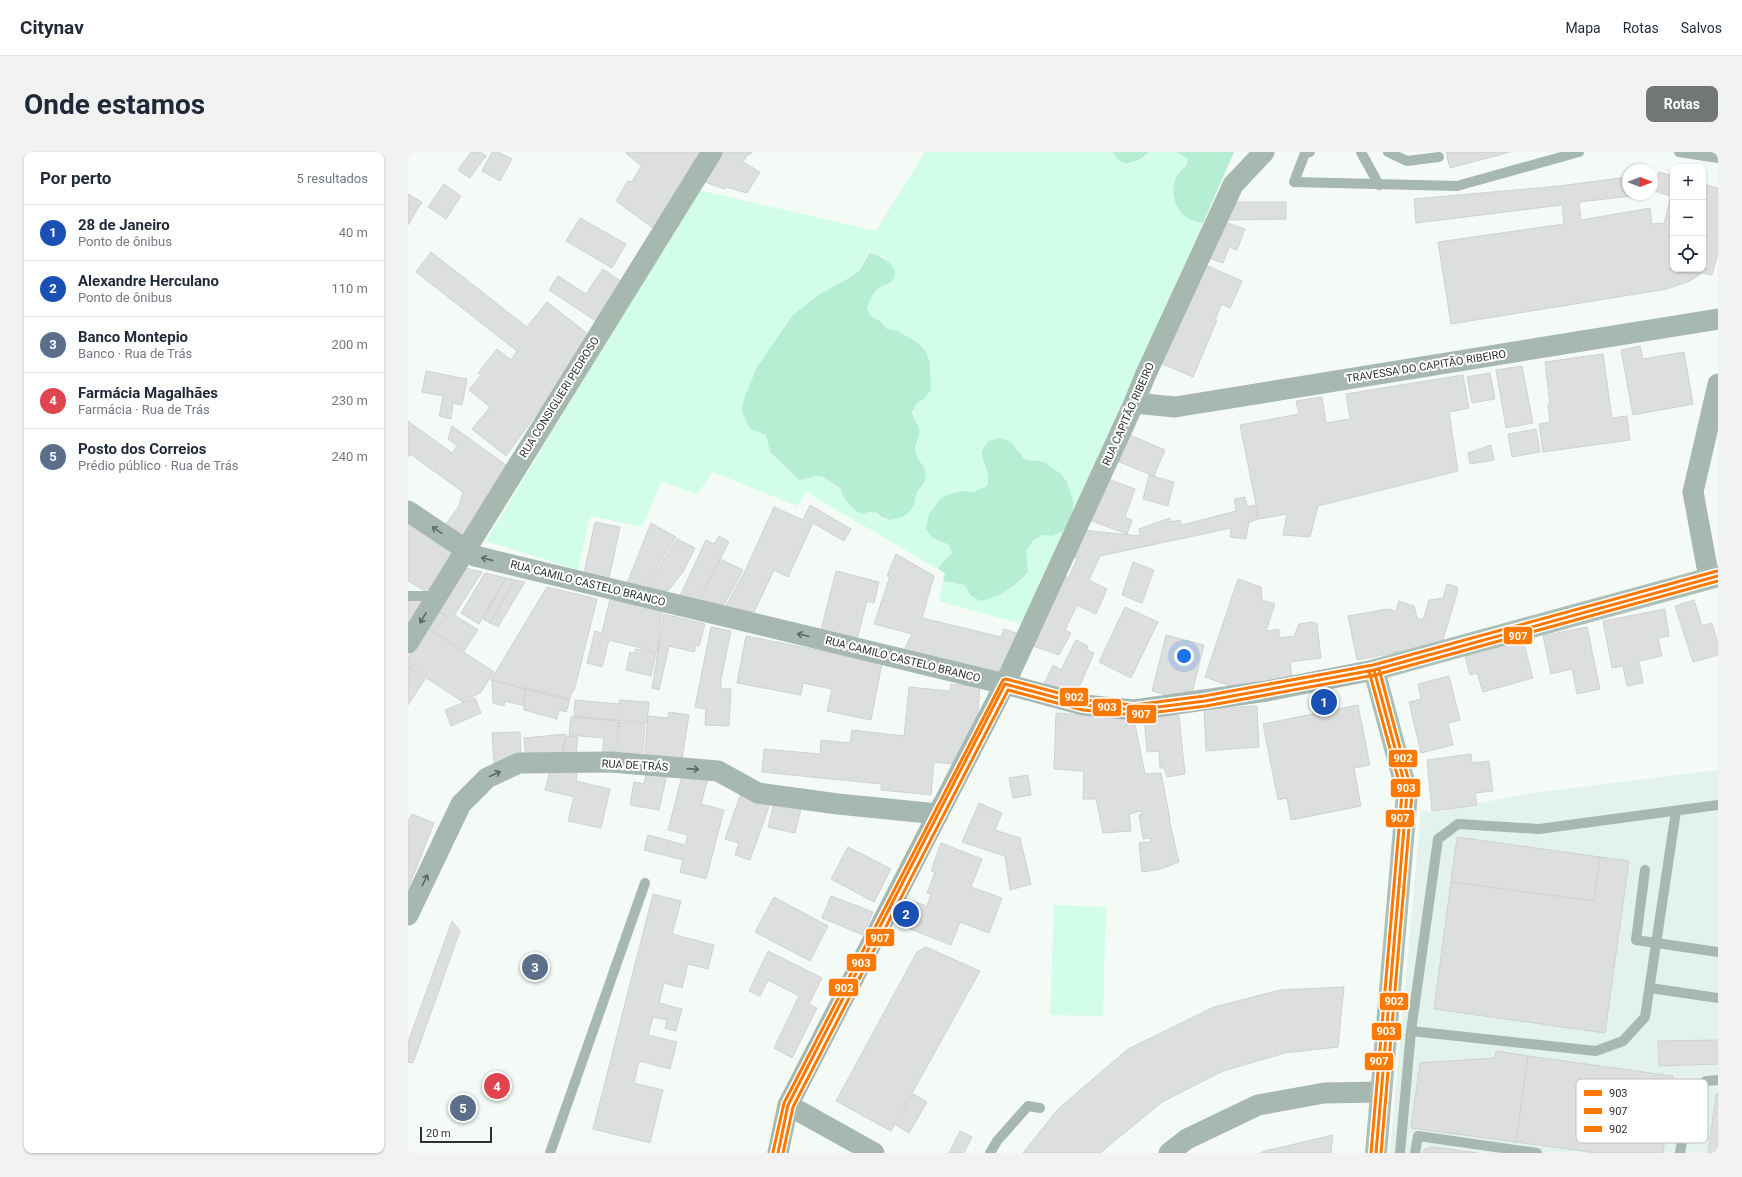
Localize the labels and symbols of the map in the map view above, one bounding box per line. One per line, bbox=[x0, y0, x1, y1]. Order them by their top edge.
north arrow bbox=[1622, 164, 1658, 200]
street label: RUA CONSIGLIERI PEDROSO bbox=[517, 335, 602, 460]
street label: TRAVESSA DO CAPITÃO RIBEIRO bbox=[1345, 347, 1507, 386]
street label: RUA CAPITÃO RIBEIRO bbox=[1100, 361, 1157, 468]
one-way arrow bbox=[431, 526, 442, 534]
one-way arrow bbox=[480, 554, 493, 562]
street label: RUA CAMILO CASTELO BRANCO bbox=[509, 558, 667, 609]
one-way arrow bbox=[419, 612, 427, 623]
line badge: 907 bbox=[1503, 626, 1533, 645]
text: 907 bbox=[1509, 630, 1527, 643]
one-way arrow bbox=[797, 631, 810, 639]
street label: RUA CAMILO CASTELO BRANCO bbox=[824, 634, 982, 685]
your location bbox=[1174, 646, 1194, 666]
line badge: 902 bbox=[1059, 687, 1089, 707]
pin: 1 bbox=[1311, 687, 1337, 717]
text: 902 bbox=[1065, 691, 1083, 704]
line badge: 903 bbox=[1092, 698, 1122, 717]
text: 903 bbox=[1098, 701, 1116, 714]
line badge: 907 bbox=[1126, 704, 1157, 724]
text: 907 bbox=[1132, 708, 1150, 721]
line badge: 902 bbox=[1388, 749, 1418, 768]
text: 902 bbox=[1394, 752, 1412, 765]
street label: RUA DE TRÁS bbox=[601, 757, 669, 774]
one-way arrow bbox=[686, 765, 699, 772]
one-way arrow bbox=[489, 770, 501, 777]
line badge: 903 bbox=[1390, 778, 1421, 798]
text: 903 bbox=[1397, 782, 1415, 795]
line badge: 907 bbox=[1385, 809, 1415, 828]
text: 907 bbox=[1391, 812, 1409, 825]
one-way arrow bbox=[422, 874, 429, 886]
pin: 2 bbox=[893, 899, 919, 929]
line badge: 907 bbox=[865, 928, 895, 947]
text: 907 bbox=[871, 932, 889, 945]
pin: 3 bbox=[522, 952, 548, 982]
line badge: 903 bbox=[846, 953, 877, 972]
text: 903 bbox=[852, 957, 870, 970]
line badge: 902 bbox=[828, 978, 859, 997]
text: 902 bbox=[835, 982, 853, 995]
line badge: 902 bbox=[1379, 992, 1409, 1011]
text: 902 bbox=[1385, 995, 1403, 1008]
line badge: 903 bbox=[1371, 1022, 1402, 1041]
text: 903 bbox=[1377, 1025, 1395, 1038]
line badge: 907 bbox=[1364, 1052, 1394, 1071]
text: 907 bbox=[1370, 1055, 1388, 1068]
pin: 4 bbox=[484, 1071, 510, 1101]
legend bbox=[1576, 1079, 1708, 1143]
text: 903 bbox=[1609, 1087, 1628, 1100]
pin: 5 bbox=[450, 1093, 476, 1123]
text: 907 bbox=[1609, 1105, 1628, 1118]
text: 902 bbox=[1609, 1123, 1628, 1136]
scale bar bbox=[420, 1125, 492, 1144]

